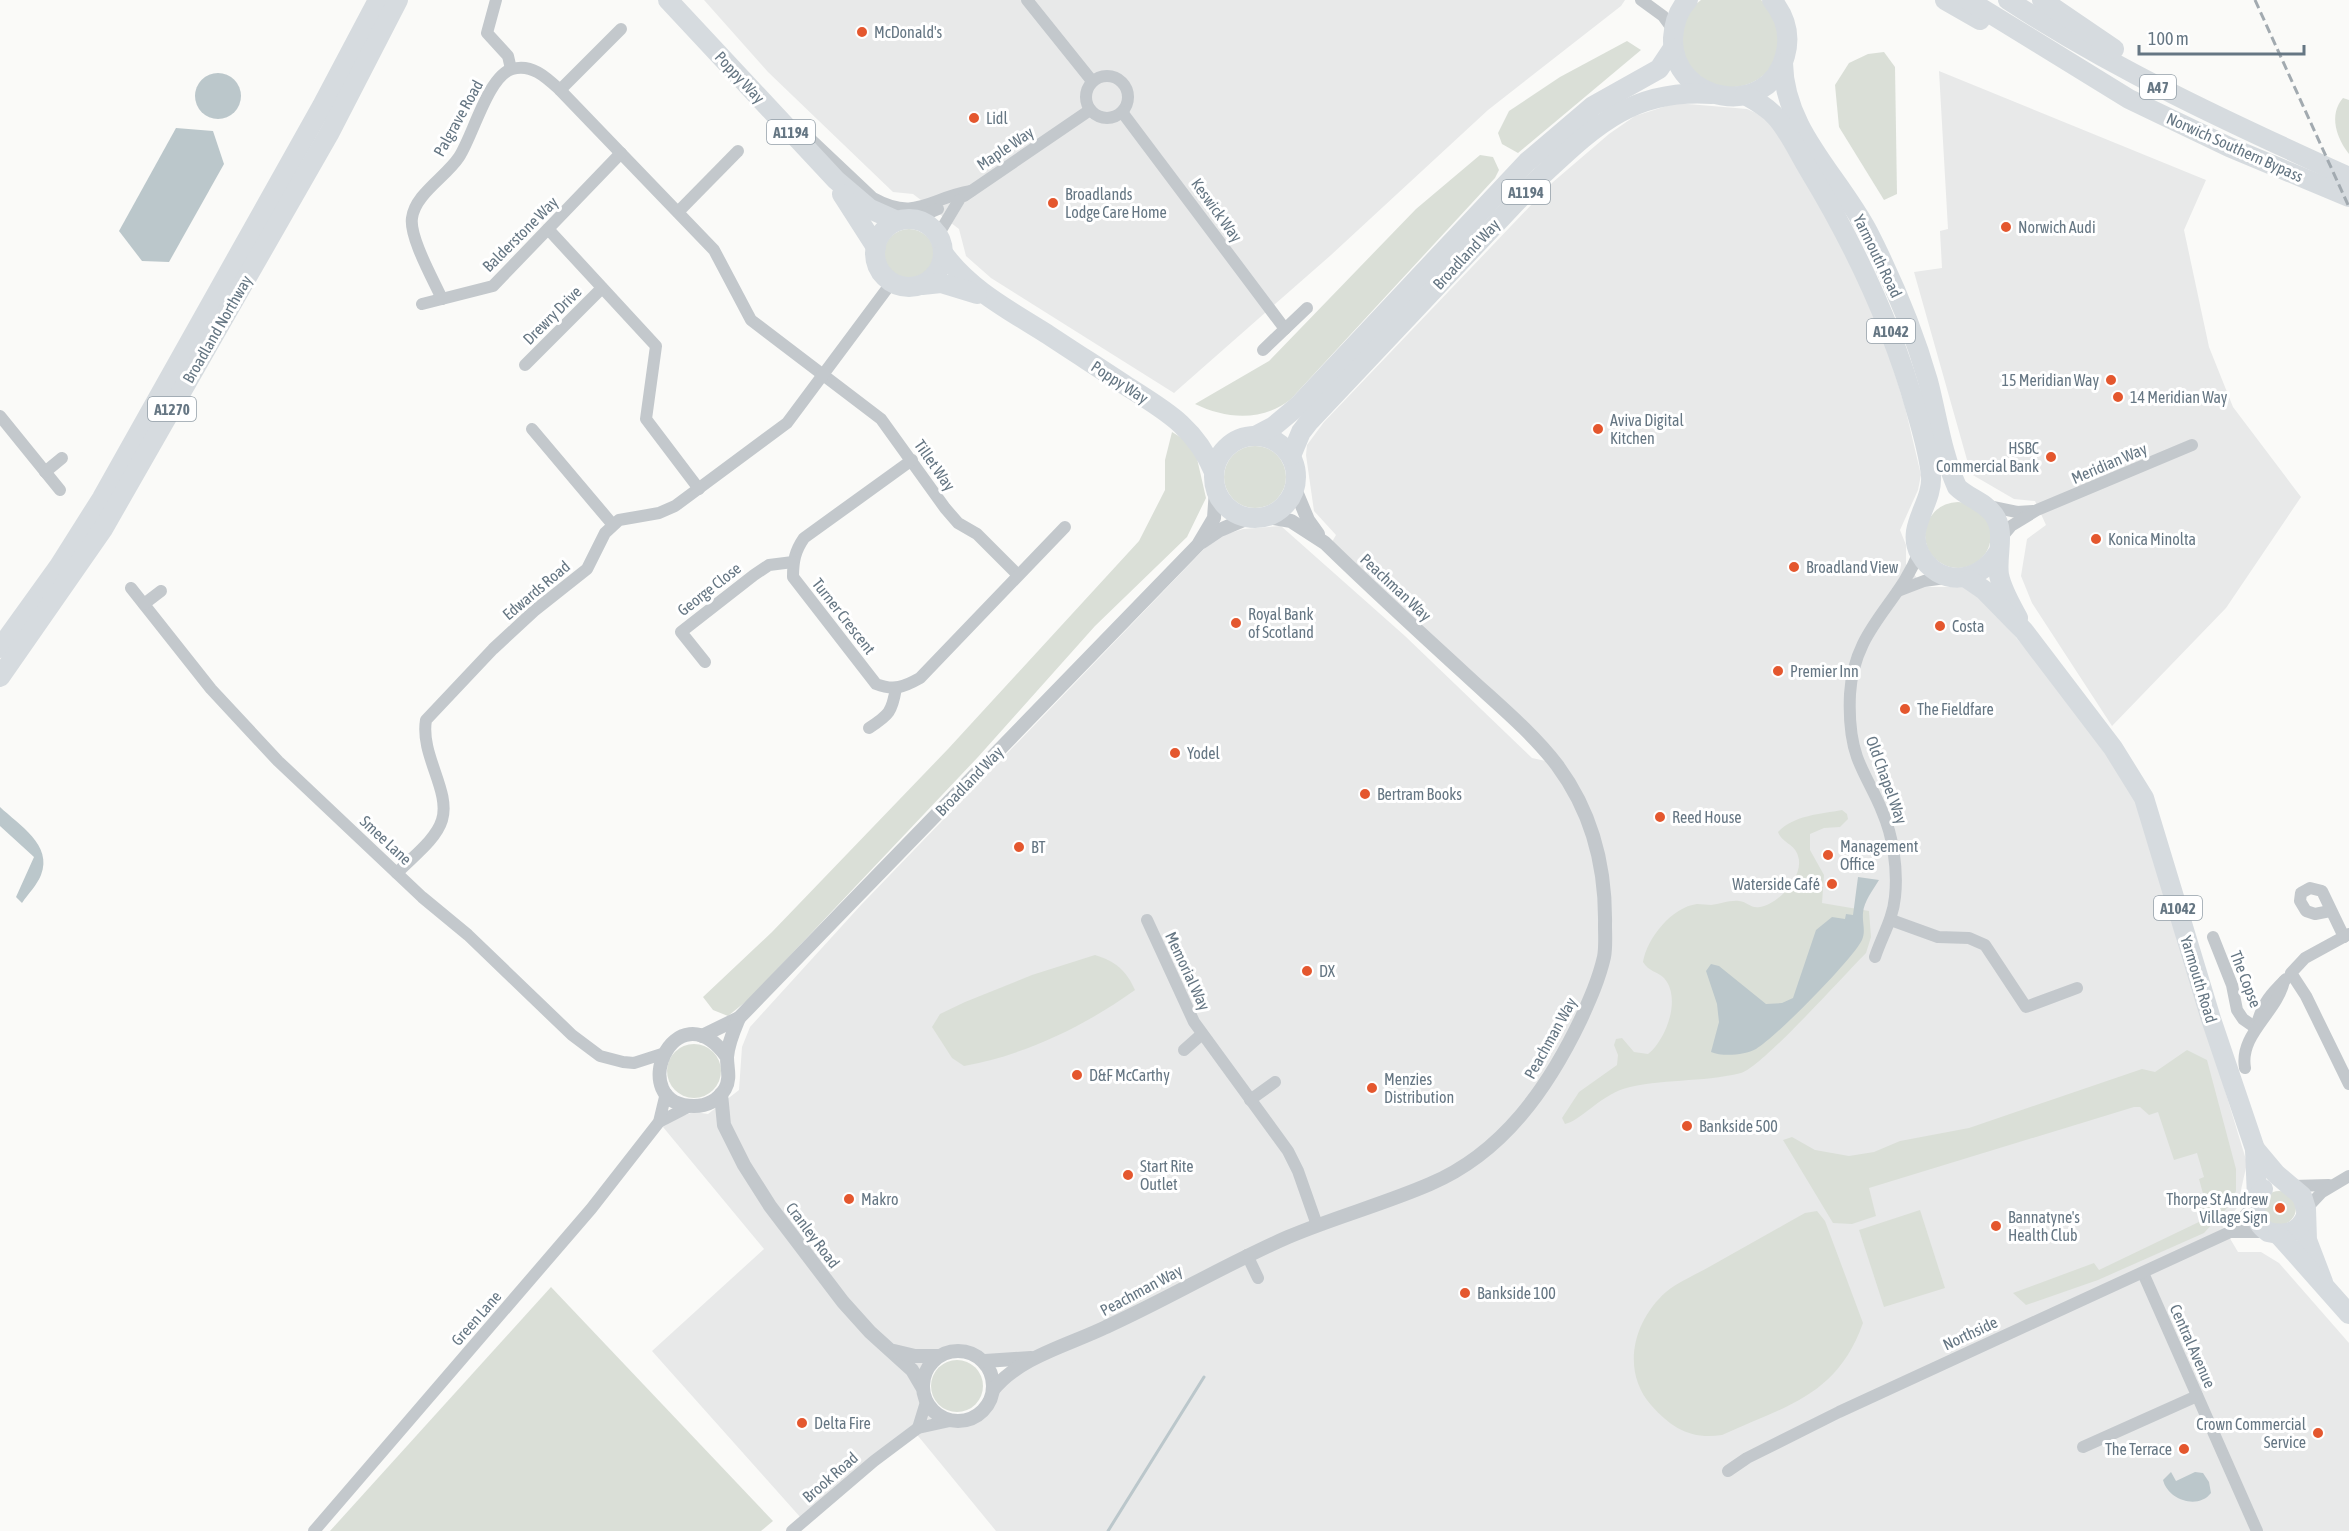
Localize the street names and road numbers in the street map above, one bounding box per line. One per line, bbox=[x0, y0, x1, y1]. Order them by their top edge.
street label: Poppy Way bbox=[711, 47, 769, 108]
road number: A47 bbox=[2140, 75, 2176, 99]
street label: Palgrave Road bbox=[430, 77, 487, 160]
street label: Norwich Southern Bypass bbox=[2164, 109, 2306, 186]
road number: A1194 bbox=[767, 120, 815, 144]
street label: Maple Way bbox=[973, 122, 1038, 174]
street label: Keswick Way bbox=[1187, 175, 1246, 246]
road number: A1194 bbox=[1502, 180, 1550, 204]
street label: Balderstone Way bbox=[479, 192, 562, 276]
street label: Yarmouth Road bbox=[1850, 212, 1906, 300]
street label: Broadland Way bbox=[1429, 215, 1504, 293]
street label: Broadland Northway bbox=[179, 272, 256, 387]
street label: Drewry Drive bbox=[519, 282, 586, 349]
road number: A1042 bbox=[1867, 319, 1915, 343]
street label: Poppy Way bbox=[1088, 357, 1152, 408]
road number: A1270 bbox=[148, 397, 196, 421]
street label: Tillet Way bbox=[910, 436, 959, 495]
street label: Meridian Way bbox=[2069, 439, 2150, 488]
street label: Peachman Way bbox=[1356, 550, 1435, 625]
street label: Edwards Road bbox=[499, 557, 573, 623]
street label: George Close bbox=[674, 559, 745, 620]
street label: Turner Crescent bbox=[809, 575, 879, 658]
street label: Old Chapel Way bbox=[1862, 734, 1911, 827]
street label: Broadland Way bbox=[932, 742, 1007, 820]
street label: Smee Lane bbox=[357, 812, 415, 868]
road number: A1042 bbox=[2154, 896, 2202, 920]
street label: Memorial Way bbox=[1161, 929, 1214, 1014]
street label: Yarmouth Road bbox=[2177, 933, 2221, 1025]
street label: The Copse bbox=[2226, 948, 2265, 1010]
street label: Peachman Way bbox=[1520, 994, 1581, 1082]
street label: Cranley Road bbox=[782, 1199, 843, 1272]
street label: Peachman Way bbox=[1097, 1261, 1186, 1320]
street label: Green Lane bbox=[447, 1287, 505, 1349]
street label: Central Avenue bbox=[2167, 1302, 2219, 1390]
street label: Northside bbox=[1940, 1313, 2000, 1353]
street label: Brook Road bbox=[799, 1448, 861, 1506]

